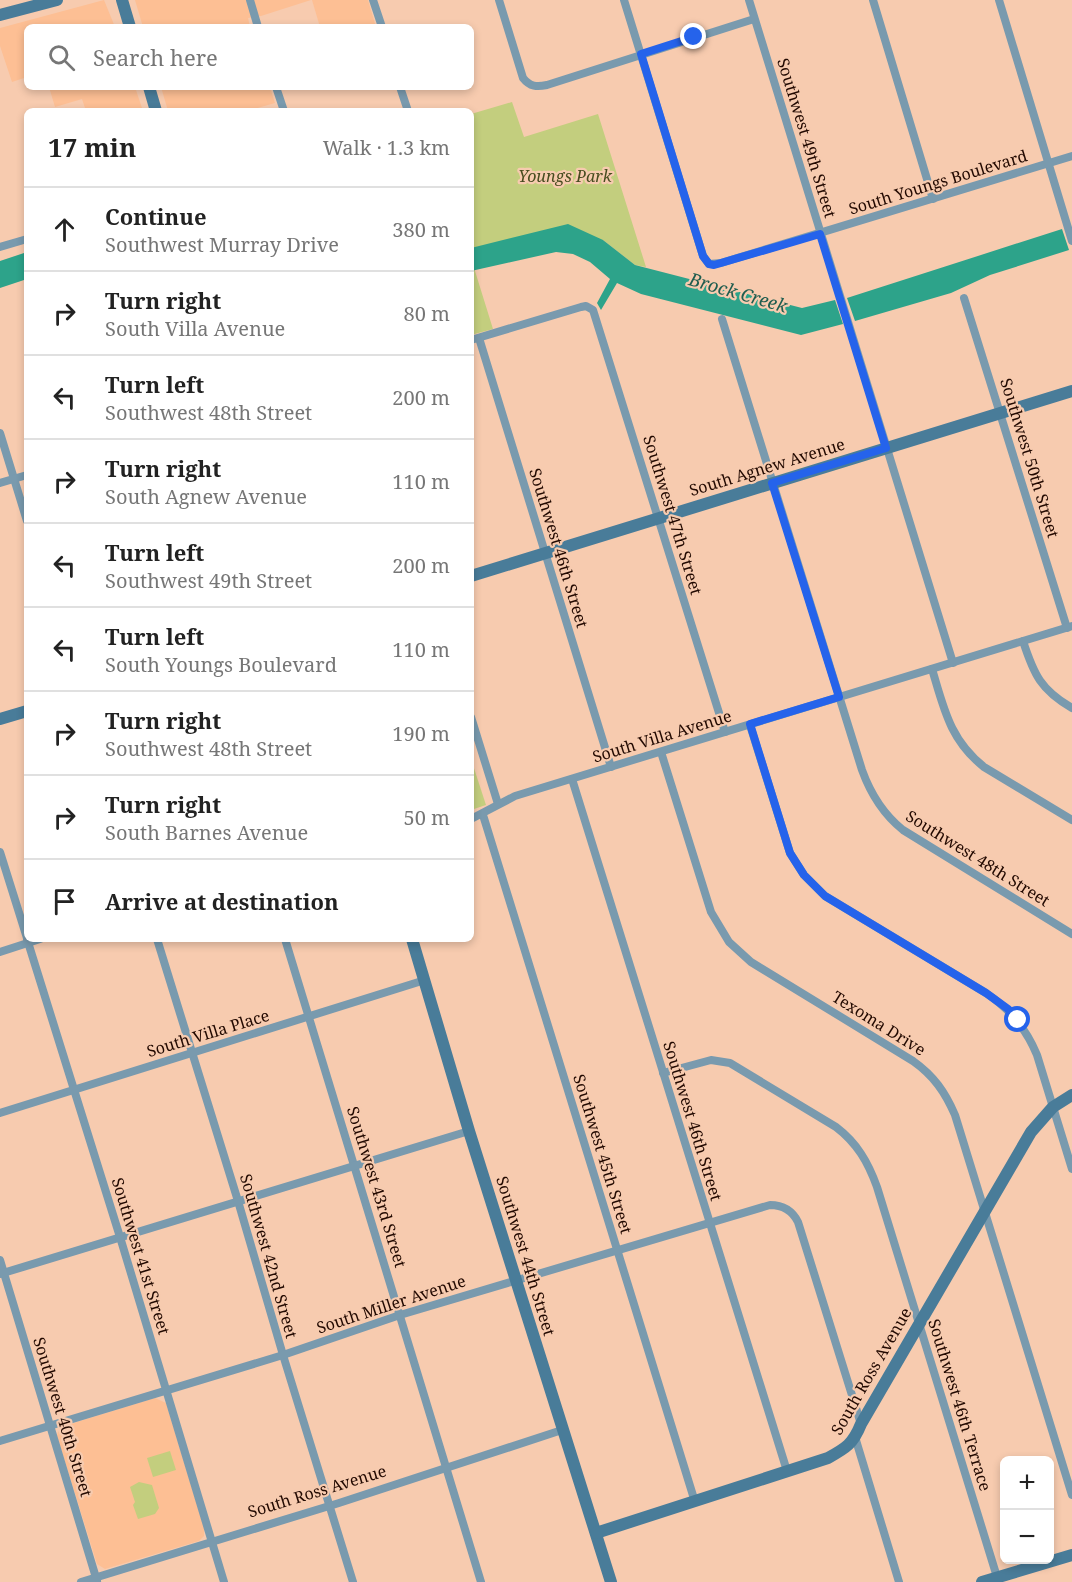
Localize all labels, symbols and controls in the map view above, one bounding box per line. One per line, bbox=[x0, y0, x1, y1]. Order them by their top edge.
route end bbox=[680, 23, 706, 49]
search box bbox=[24, 24, 474, 90]
icon: search bbox=[45, 41, 78, 74]
text: Search here bbox=[93, 42, 218, 72]
street label: Southwest 49th Street bbox=[772, 56, 842, 221]
text: 17 min bbox=[48, 129, 136, 165]
text: Walk · 1.3 km bbox=[323, 134, 450, 161]
street label: South Youngs Boulevard bbox=[846, 144, 1030, 220]
park label: Youngs Park bbox=[518, 165, 613, 187]
text: Continue bbox=[105, 201, 207, 231]
icon: ahead bbox=[48, 213, 81, 246]
text: 380 m bbox=[392, 216, 450, 243]
text: Southwest Murray Drive bbox=[105, 231, 339, 258]
water label: Brock Creek bbox=[685, 266, 791, 318]
text: Turn right bbox=[105, 285, 221, 315]
icon: right bbox=[48, 297, 81, 330]
text: 80 m bbox=[404, 300, 450, 327]
text: South Villa Avenue bbox=[105, 315, 285, 342]
text: Turn left bbox=[105, 369, 204, 399]
street label: Southwest 50th Street bbox=[995, 376, 1065, 541]
icon: left bbox=[48, 381, 81, 414]
text: 200 m bbox=[392, 384, 450, 411]
text: Southwest 48th Street bbox=[105, 399, 312, 426]
street label: Southwest 47th Street bbox=[638, 433, 708, 598]
street label: South Agnew Avenue bbox=[686, 433, 848, 501]
text: Turn right bbox=[105, 453, 221, 483]
icon: right bbox=[48, 465, 81, 498]
street label: Southwest 46th Street bbox=[524, 466, 594, 631]
text: 110 m bbox=[392, 468, 450, 495]
text: South Agnew Avenue bbox=[105, 483, 307, 510]
text: Turn left bbox=[105, 537, 204, 567]
icon: left bbox=[48, 549, 81, 582]
text: 200 m bbox=[392, 552, 450, 579]
text: Southwest 49th Street bbox=[105, 567, 312, 594]
text: Turn left bbox=[105, 621, 204, 651]
icon: left bbox=[48, 633, 81, 666]
text: 110 m bbox=[392, 636, 450, 663]
text: South Youngs Boulevard bbox=[105, 651, 337, 678]
street label: South Villa Avenue bbox=[590, 704, 734, 768]
text: Turn right bbox=[105, 705, 221, 735]
icon: right bbox=[48, 717, 81, 750]
text: 190 m bbox=[392, 720, 450, 747]
text: Southwest 48th Street bbox=[105, 735, 312, 762]
text: Turn right bbox=[105, 789, 221, 819]
icon: right bbox=[48, 801, 81, 834]
text: 50 m bbox=[404, 804, 450, 831]
street label: Southwest 48th Street bbox=[902, 805, 1054, 911]
text: South Barnes Avenue bbox=[105, 819, 308, 846]
icon: arrive bbox=[48, 885, 81, 918]
text: Arrive at destination bbox=[105, 886, 339, 916]
street label: Texoma Drive bbox=[828, 985, 930, 1061]
street label: South Villa Place bbox=[144, 1004, 272, 1062]
route start bbox=[1004, 1006, 1030, 1032]
street label: Southwest 46th Street bbox=[658, 1039, 728, 1204]
street label: Southwest 45th Street bbox=[568, 1072, 638, 1237]
street label: Southwest 43rd Street bbox=[342, 1104, 412, 1271]
street label: Southwest 42nd Street bbox=[235, 1171, 303, 1341]
street label: Southwest 44th Street bbox=[491, 1174, 561, 1339]
street label: Southwest 41st Street bbox=[107, 1175, 175, 1337]
street label: South Miller Avenue bbox=[314, 1270, 468, 1338]
street label: South Ross Avenue bbox=[826, 1303, 916, 1439]
street label: Southwest 46th Terrace bbox=[923, 1316, 997, 1494]
street label: Southwest 40th Street bbox=[28, 1335, 98, 1500]
map controls bbox=[1000, 1456, 1054, 1564]
button: + bbox=[1000, 1456, 1054, 1510]
street label: South Ross Avenue bbox=[245, 1459, 389, 1523]
button: − bbox=[1000, 1510, 1054, 1564]

